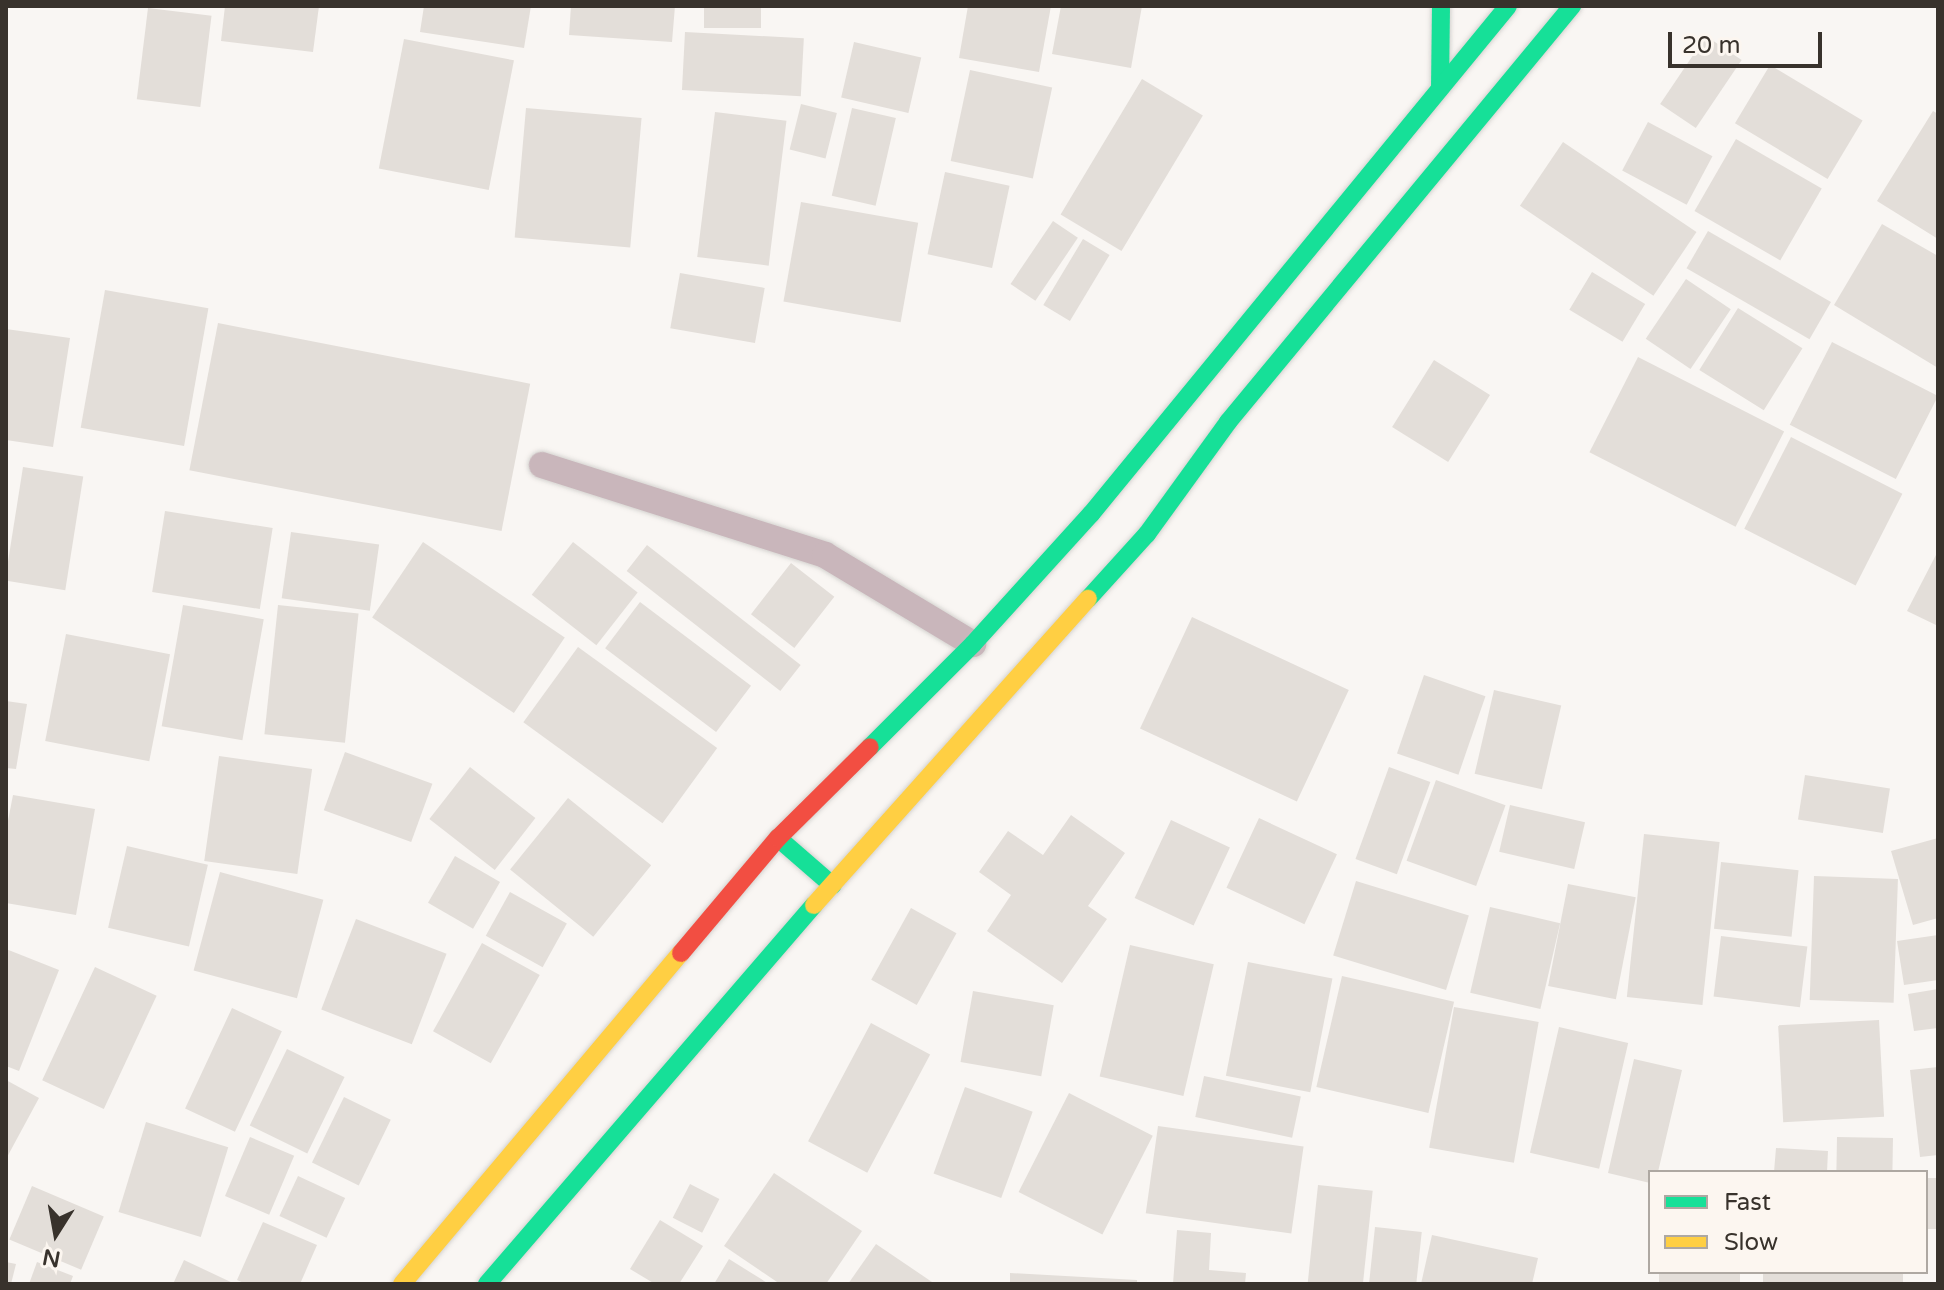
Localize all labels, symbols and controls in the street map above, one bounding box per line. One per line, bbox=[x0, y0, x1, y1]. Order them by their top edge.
scale bar bbox=[1672, 16, 1826, 66]
text: 20 m bbox=[1682, 31, 1740, 60]
legend bbox=[1648, 1170, 1928, 1274]
text: Fast bbox=[1724, 1188, 1771, 1217]
north arrow bbox=[16, 1194, 96, 1274]
text: Slow bbox=[1724, 1228, 1778, 1257]
text: N bbox=[40, 1243, 63, 1272]

